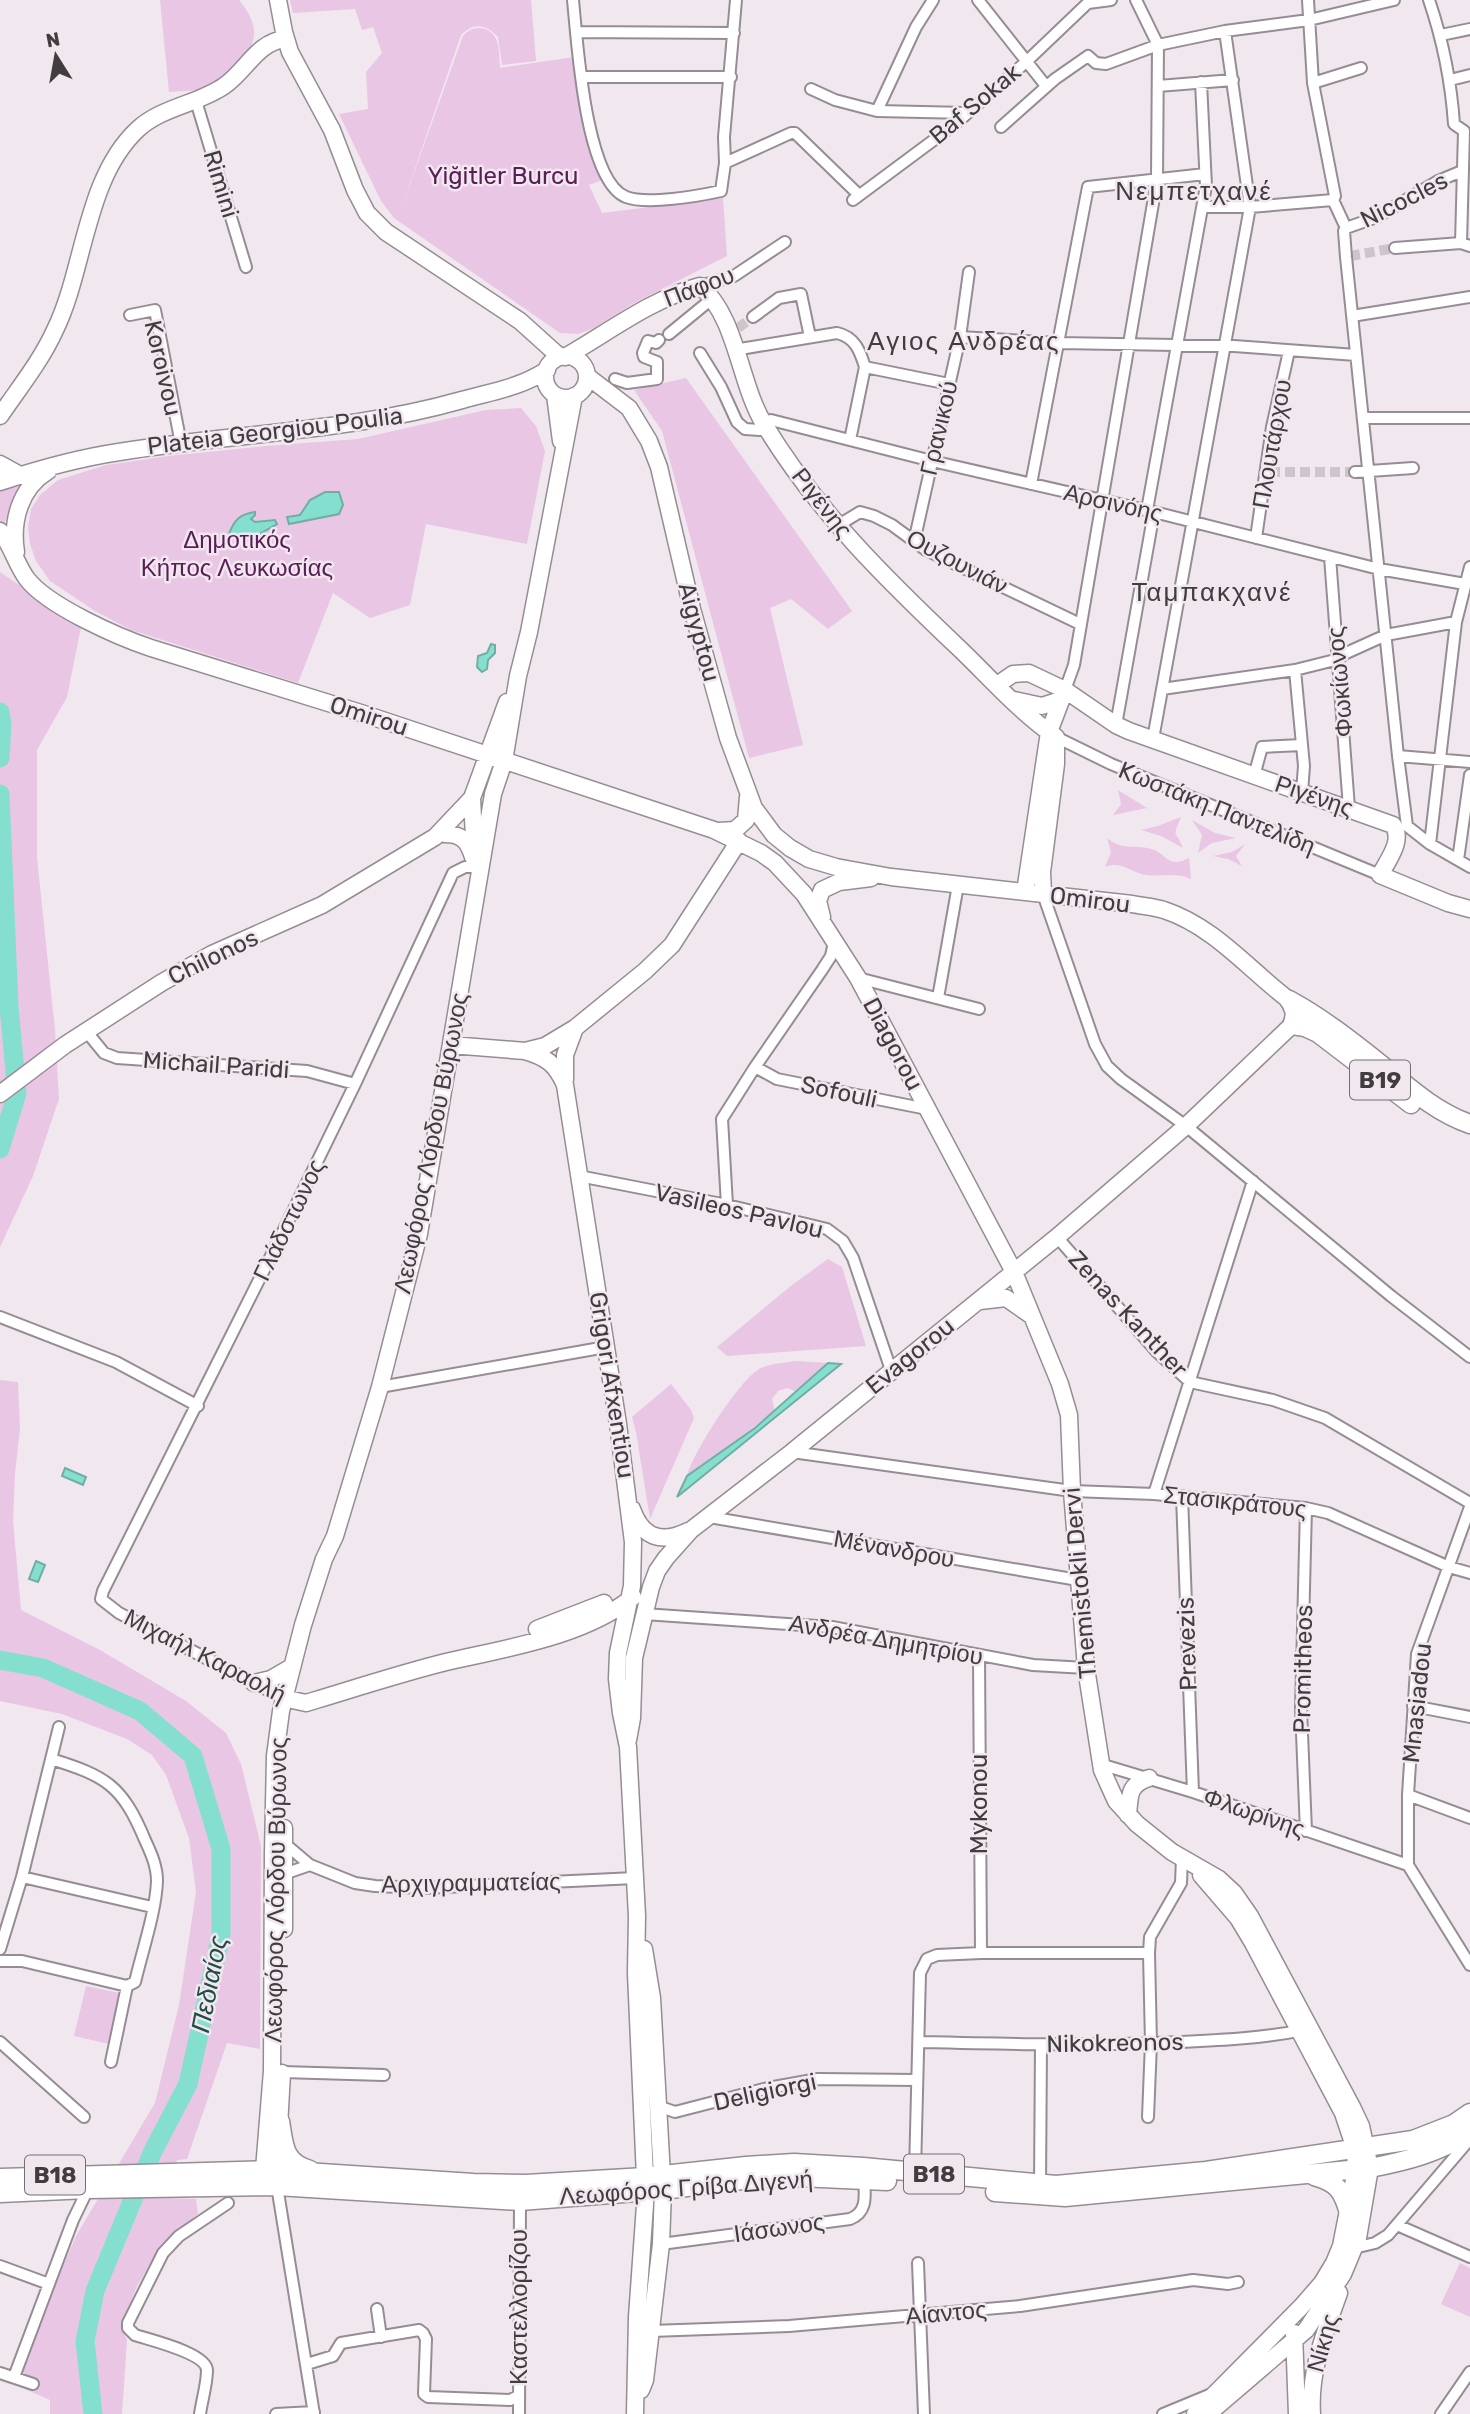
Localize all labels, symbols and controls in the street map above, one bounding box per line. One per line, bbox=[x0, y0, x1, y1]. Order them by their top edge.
north arrow bbox=[21, 21, 91, 91]
text: N bbox=[44, 27, 62, 52]
street label: Baf Sokak bbox=[924, 57, 1027, 150]
street label: Rimini bbox=[198, 147, 244, 221]
park label: Yiğitler Burcu bbox=[427, 162, 579, 190]
street label: Nicocles bbox=[1356, 166, 1452, 234]
district label: Νεμπετχανέ bbox=[1115, 176, 1273, 207]
street label: Πάφου bbox=[660, 261, 738, 313]
street label: Koroivou bbox=[138, 318, 188, 418]
district label: Αγιος Ανδρέας bbox=[867, 326, 1061, 357]
street label: Πλουτάρχου bbox=[1247, 377, 1297, 511]
street label: Γρανικού bbox=[915, 378, 963, 478]
street label: Plateia Georgiou Poulia bbox=[146, 401, 404, 461]
street label: Ριγένης bbox=[786, 462, 858, 544]
street label: Αρσινόης bbox=[1061, 478, 1165, 528]
street label: Ουζουνιάν bbox=[902, 524, 1012, 600]
park label: Δημοτικός Κήπος Λευκωσίας bbox=[141, 526, 333, 582]
district label: Ταμπακχανέ bbox=[1131, 577, 1293, 608]
street label: Aigyptou bbox=[672, 579, 726, 685]
street label: Φωκίωνος bbox=[1321, 626, 1359, 738]
street label: Omirou bbox=[326, 690, 412, 742]
street label: Kωστάκη Παντελίδη bbox=[1115, 756, 1319, 860]
street label: Ριγένης bbox=[1271, 770, 1357, 822]
street label: Omirou bbox=[1048, 881, 1132, 919]
street label: Chilonos bbox=[163, 923, 263, 991]
street label: Λεωφόρος Λόρδου Βύρωνος bbox=[388, 990, 474, 1296]
street label: Diagorou bbox=[857, 993, 929, 1095]
street label: Michail Paridi bbox=[142, 1046, 290, 1084]
road number: B19 bbox=[1350, 1060, 1410, 1100]
street label: Sofouli bbox=[798, 1070, 880, 1114]
street label: Γλάδστωνος bbox=[248, 1155, 330, 1285]
street label: Vasileos Pavlou bbox=[652, 1178, 826, 1244]
street label: Zenas Kanther bbox=[1063, 1245, 1193, 1383]
street label: Grigori Afxentiou bbox=[583, 1290, 641, 1480]
street label: Evagorou bbox=[860, 1312, 960, 1400]
street label: Στασικράτους bbox=[1162, 1481, 1308, 1523]
street label: Themistokli Dervi bbox=[1058, 1486, 1102, 1680]
street label: Μένανδρου bbox=[831, 1525, 957, 1573]
street label: Prevezis bbox=[1171, 1597, 1203, 1691]
street label: Μιχαήλ Καραολή bbox=[119, 1603, 291, 1709]
street label: Promitheos bbox=[1288, 1604, 1318, 1734]
street label: Ανδρέα Δημητρίου bbox=[787, 1609, 985, 1671]
street label: Mnasiadou bbox=[1397, 1642, 1437, 1764]
street label: Λεωφόρος Λόρδου Βύρωνος bbox=[259, 1737, 293, 2043]
street label: Mykonou bbox=[965, 1754, 993, 1854]
street label: Φλωρίνης bbox=[1200, 1783, 1308, 1843]
street label: Αρχιγραμματείας bbox=[381, 1867, 561, 1899]
water label: Πεδιαίος bbox=[185, 1933, 234, 2035]
street label: Nikokreonos bbox=[1046, 2028, 1184, 2058]
street label: Deligiorgi bbox=[711, 2067, 819, 2117]
road number: B18 bbox=[904, 2154, 964, 2194]
road number: B18 bbox=[25, 2156, 85, 2194]
street label: Λεωφόρος Γρίβα Διγενή bbox=[558, 2165, 814, 2211]
street label: Ιάσωνος bbox=[732, 2208, 826, 2248]
street label: Καστελλορίζου bbox=[505, 2229, 533, 2385]
street label: Αίαντος bbox=[904, 2296, 988, 2330]
street label: Νίκης bbox=[1301, 2311, 1345, 2375]

